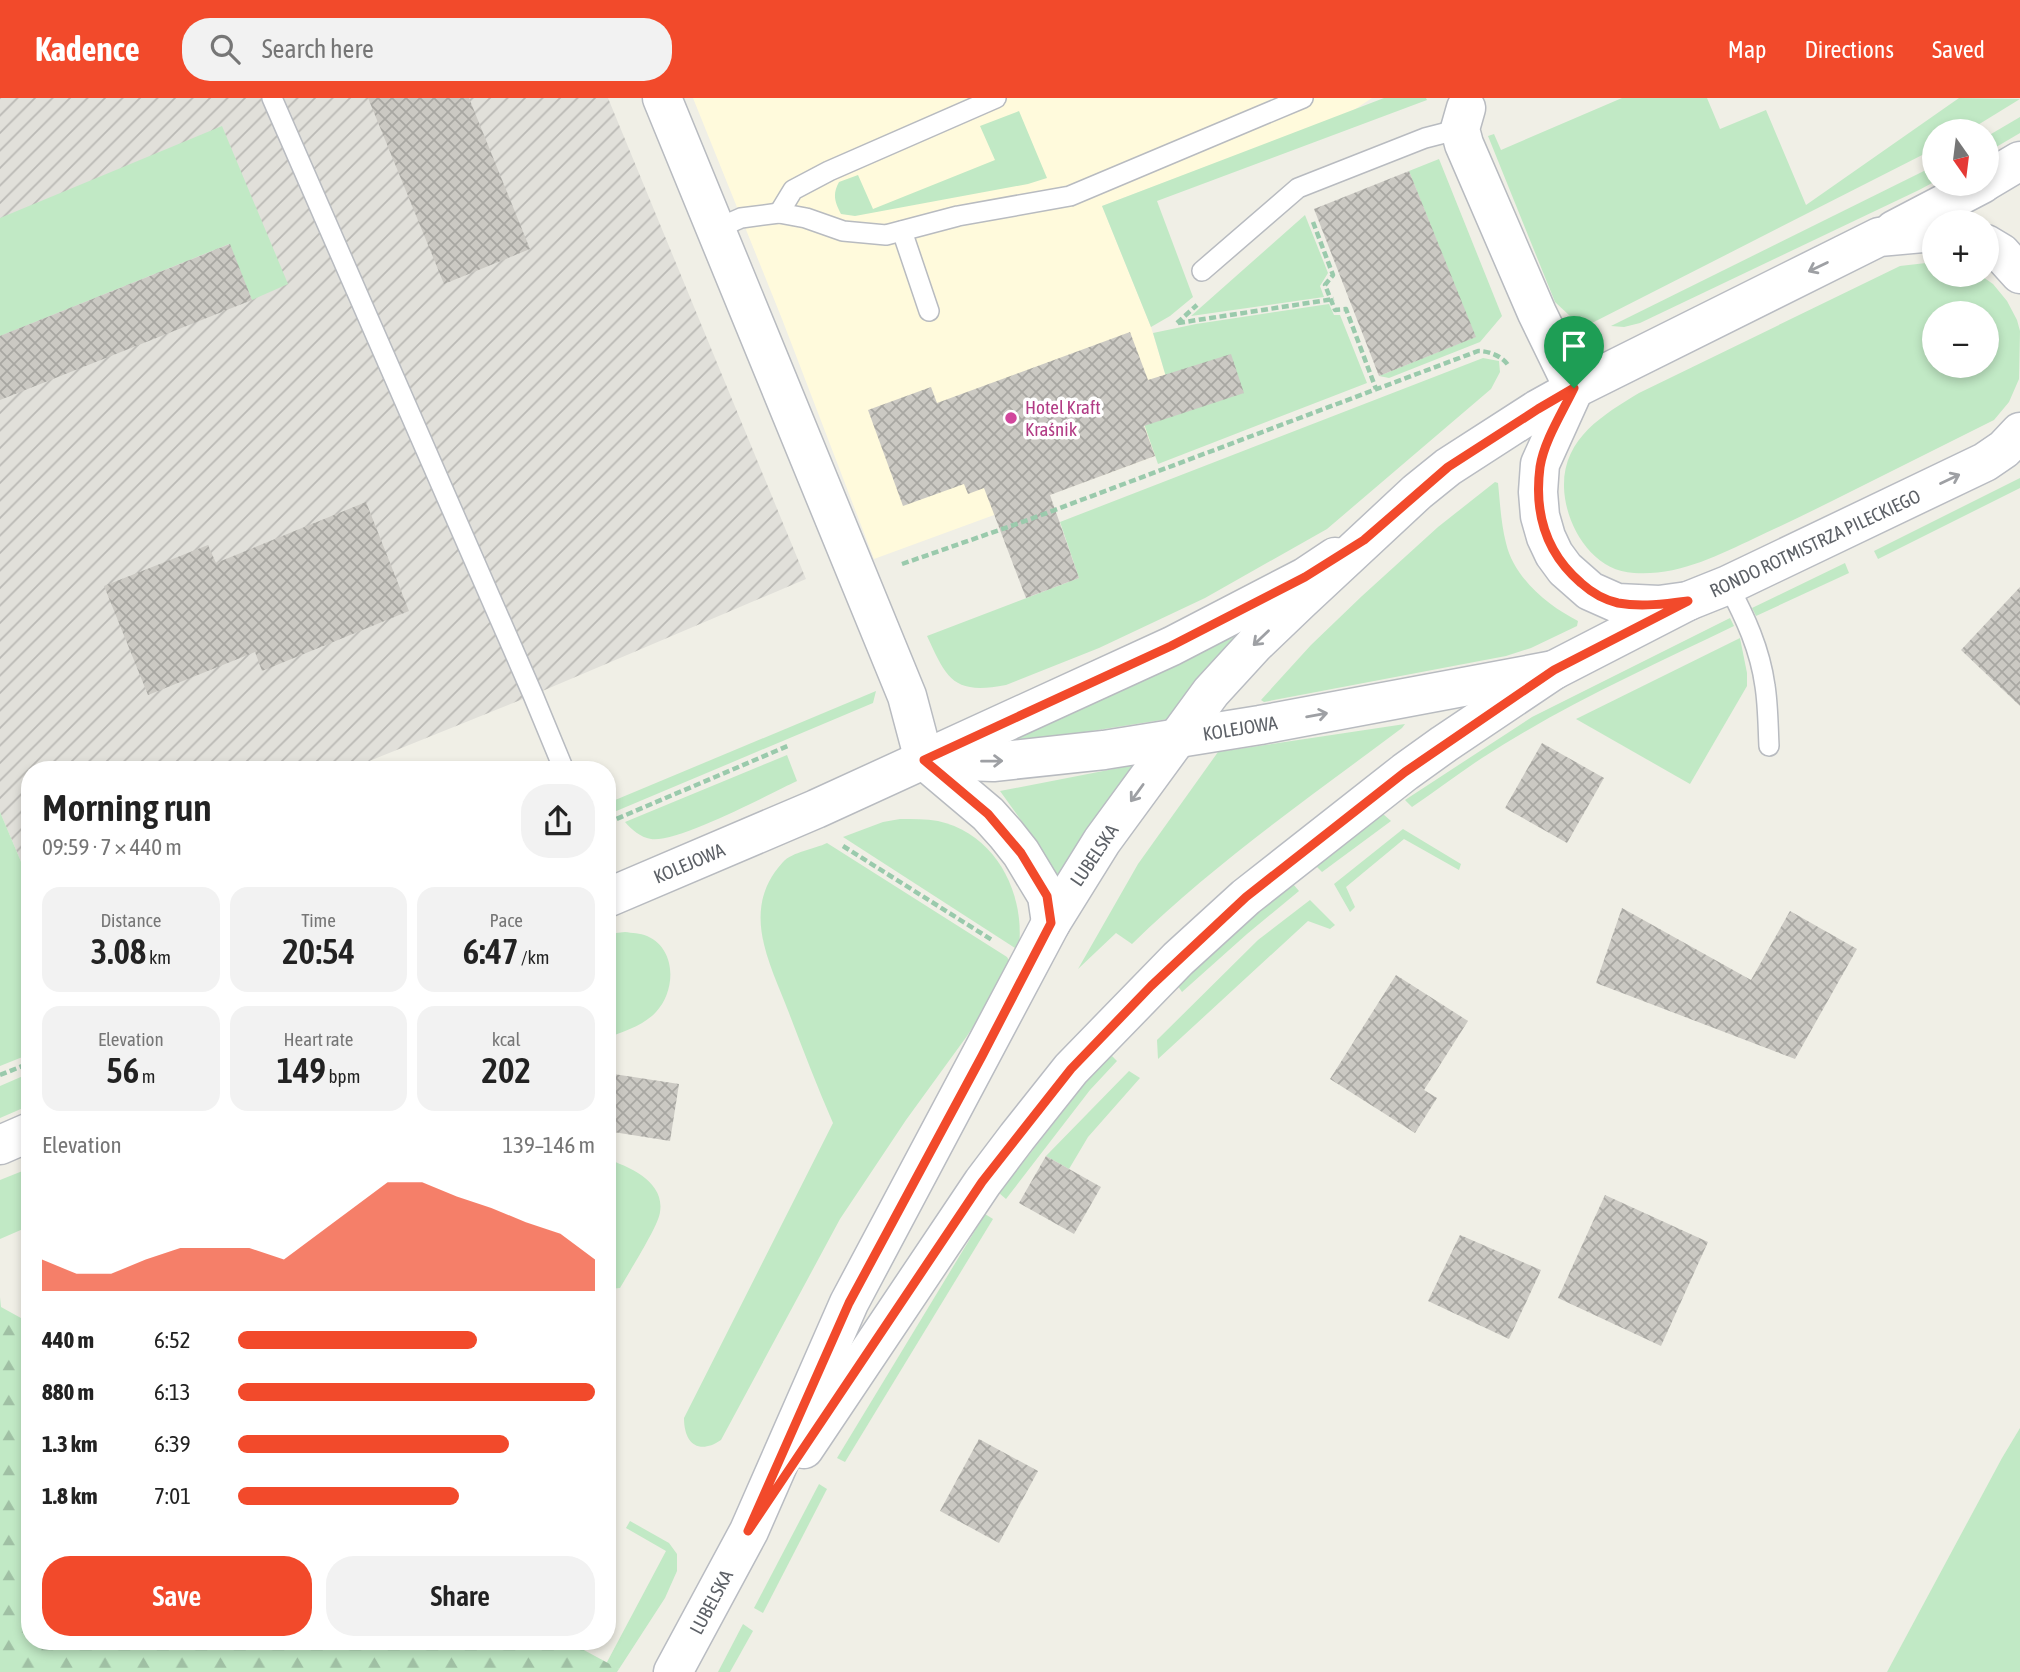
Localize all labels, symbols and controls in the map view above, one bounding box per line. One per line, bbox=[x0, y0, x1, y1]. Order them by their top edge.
search box bbox=[182, 18, 672, 81]
text: Kadence bbox=[35, 30, 140, 68]
icon: search bbox=[206, 30, 244, 68]
text: Search here bbox=[262, 34, 374, 64]
text: Map bbox=[1728, 36, 1766, 63]
text: Directions bbox=[1804, 36, 1894, 63]
text: Saved bbox=[1932, 36, 1985, 63]
north arrow bbox=[1922, 119, 1998, 196]
map controls bbox=[1922, 119, 1999, 378]
button: + bbox=[1922, 210, 1999, 287]
one-way arrow bbox=[1808, 261, 1829, 275]
button: − bbox=[1922, 301, 1999, 378]
pin bbox=[1544, 316, 1604, 388]
icon: arrive bbox=[1555, 327, 1593, 365]
place label: Hotel Kraft Kraśnik bbox=[1025, 396, 1101, 440]
marker: Hotel Kraft Kraśnik bbox=[1003, 410, 1019, 426]
one-way arrow bbox=[1939, 472, 1960, 486]
street label: RONDO ROTMISTRZA PILECKIEGO bbox=[1706, 484, 1924, 602]
one-way arrow bbox=[1253, 629, 1270, 646]
one-way arrow bbox=[1305, 708, 1328, 721]
street label: KOLEJOWA bbox=[1201, 711, 1279, 745]
one-way arrow bbox=[980, 754, 1003, 768]
one-way arrow bbox=[1130, 783, 1144, 802]
button: share bbox=[521, 784, 595, 858]
text: Morning run bbox=[42, 786, 212, 829]
street label: LUBELSKA bbox=[1065, 819, 1123, 890]
text: 09:59 · 7 × 440 m bbox=[42, 834, 182, 860]
street label: KOLEJOWA bbox=[650, 838, 728, 888]
text: Distance bbox=[100, 909, 161, 931]
text: Time bbox=[301, 909, 336, 931]
text: Pace bbox=[489, 909, 523, 931]
text: 3.08 bbox=[91, 931, 146, 971]
text: 20:54 bbox=[282, 931, 355, 971]
text: 6:47 bbox=[463, 931, 518, 971]
text: km bbox=[146, 946, 171, 968]
text: /km bbox=[518, 946, 550, 968]
text: Elevation bbox=[98, 1028, 164, 1050]
text: Heart rate bbox=[284, 1028, 353, 1050]
text: kcal bbox=[492, 1028, 521, 1050]
text: 56 bbox=[106, 1050, 139, 1090]
text: 149 bbox=[277, 1050, 326, 1090]
text: 202 bbox=[481, 1050, 531, 1090]
text: m bbox=[139, 1065, 155, 1087]
text: bpm bbox=[326, 1065, 360, 1087]
text: Elevation bbox=[42, 1132, 122, 1158]
text: 139–146 m bbox=[502, 1132, 595, 1158]
text: 440 m bbox=[42, 1327, 94, 1353]
text: 6:52 bbox=[154, 1327, 191, 1353]
text: 880 m bbox=[42, 1379, 94, 1405]
text: 6:13 bbox=[154, 1379, 191, 1405]
text: 1.3 km bbox=[42, 1431, 98, 1457]
text: 6:39 bbox=[154, 1431, 191, 1457]
text: 1.8 km bbox=[42, 1483, 98, 1509]
text: 7:01 bbox=[154, 1483, 191, 1509]
button: Save bbox=[42, 1556, 312, 1636]
button: Share bbox=[326, 1556, 595, 1636]
street label: LUBELSKA bbox=[685, 1565, 737, 1638]

